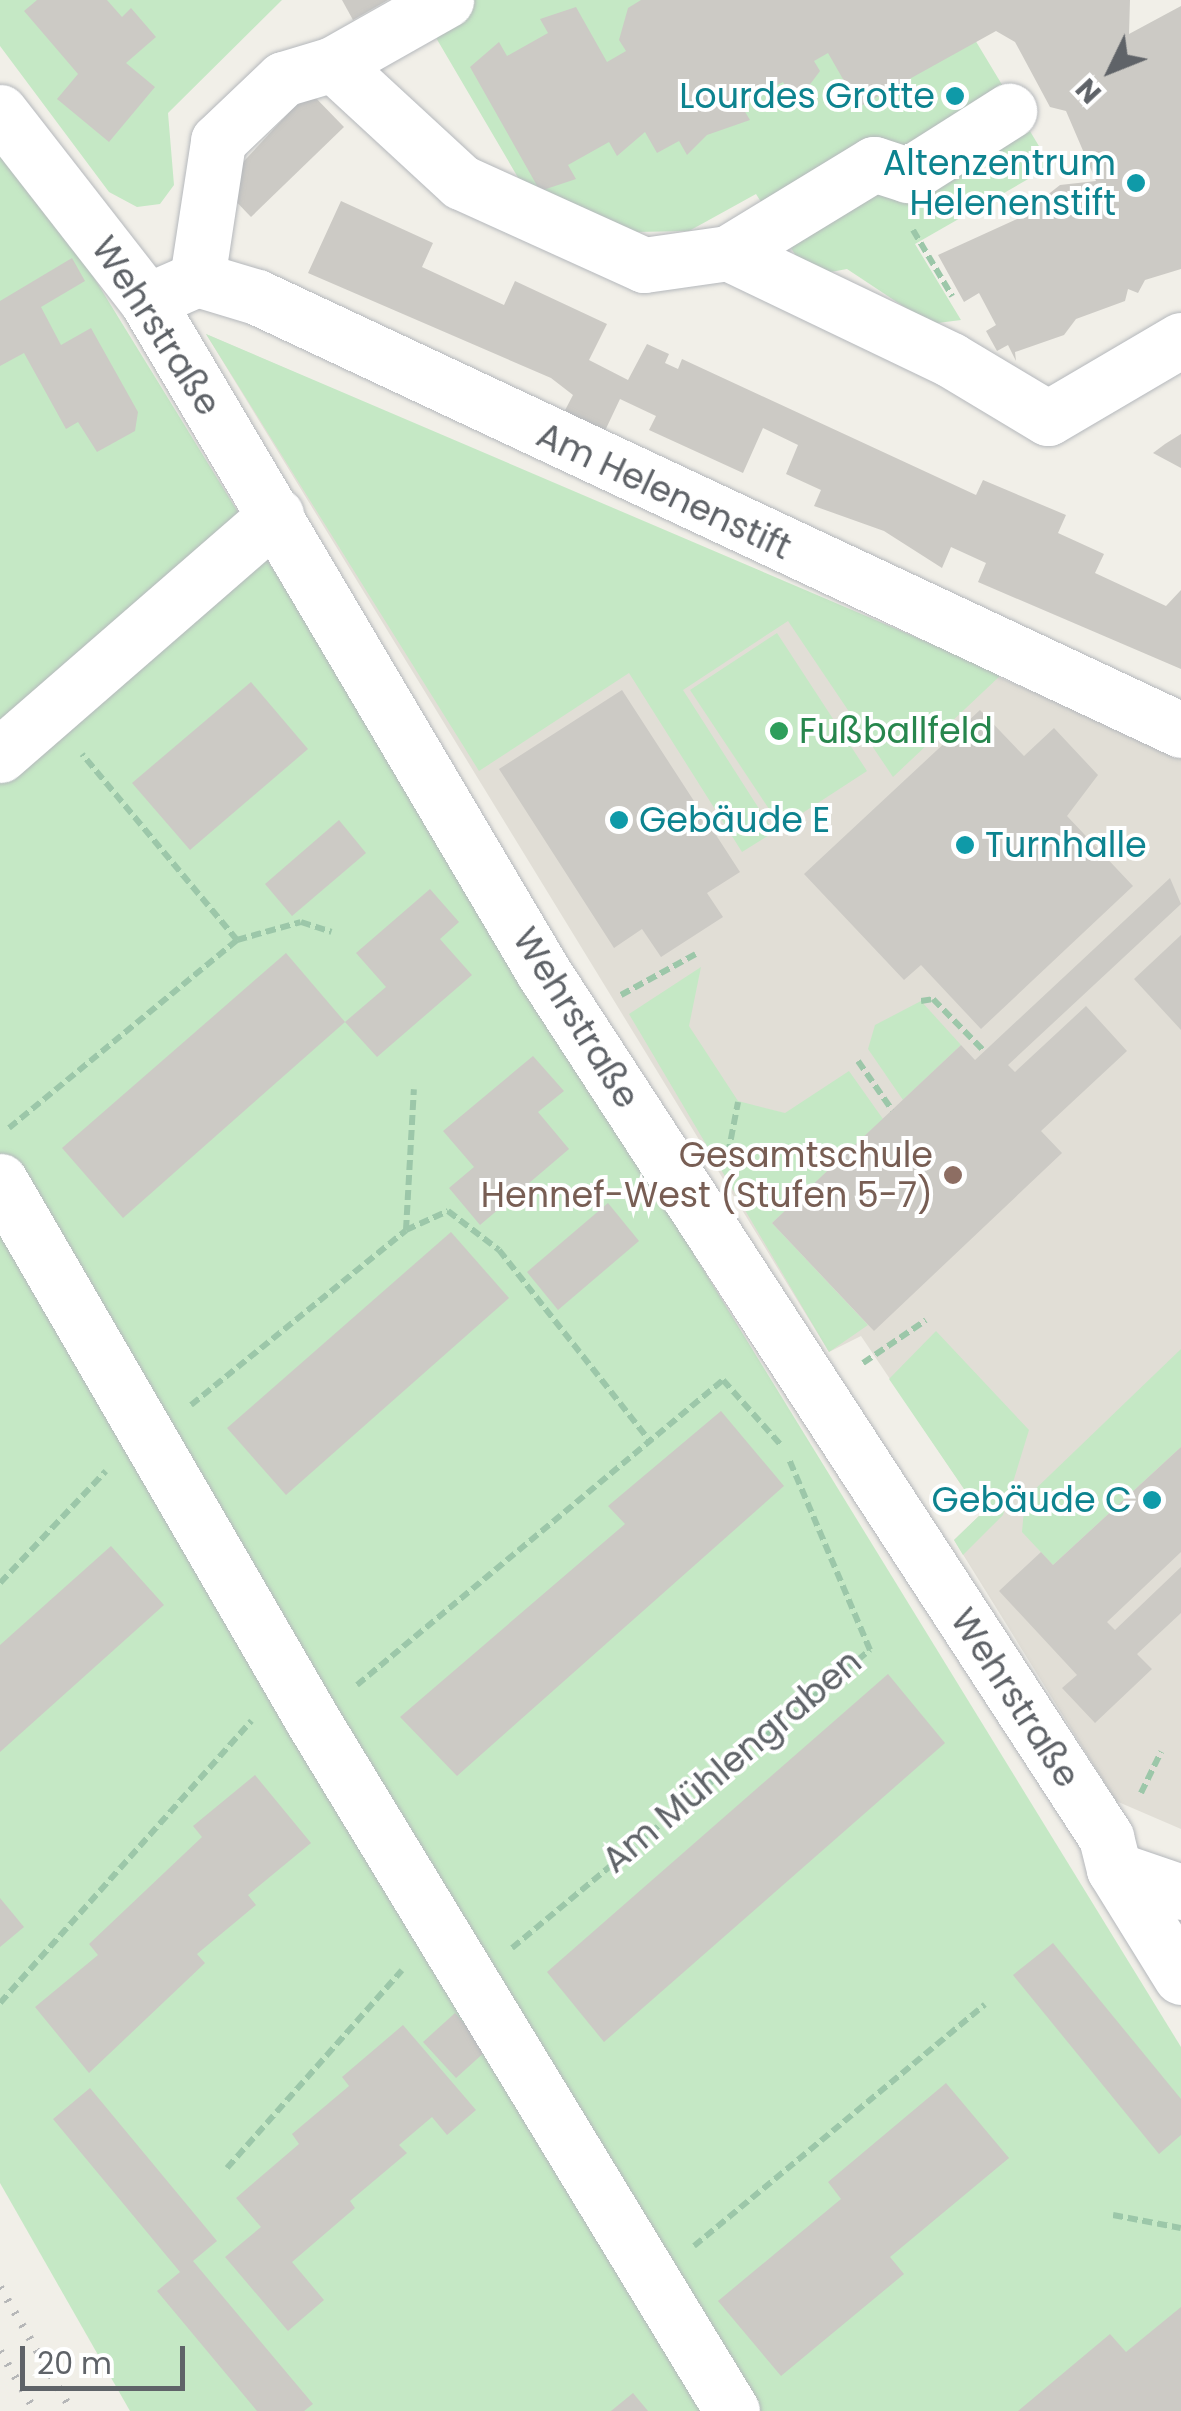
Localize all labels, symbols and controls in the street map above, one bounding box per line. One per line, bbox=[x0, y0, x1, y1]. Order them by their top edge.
north arrow bbox=[1061, 20, 1161, 120]
text: N bbox=[1067, 70, 1110, 112]
place label: Lourdes Grotte bbox=[679, 75, 935, 117]
marker: Lourdes Grotte bbox=[944, 85, 966, 107]
place label: Altenzentrum Helenenstift bbox=[883, 142, 1116, 224]
marker: Altenzentrum Helenenstift bbox=[1125, 172, 1147, 194]
street label: Wehrstraße bbox=[83, 229, 229, 423]
street label: Am Helenenstift bbox=[530, 414, 798, 568]
place label: Fußballfeld bbox=[799, 710, 993, 752]
marker: Fußballfeld bbox=[768, 720, 790, 742]
place label: Gebäude E bbox=[639, 799, 830, 841]
marker: Gebäude E bbox=[608, 809, 630, 831]
place label: Turnhalle bbox=[985, 824, 1147, 866]
marker: Turnhalle bbox=[954, 834, 976, 856]
street label: Wehrstraße bbox=[504, 920, 648, 1116]
place label: Gesamtschule Hennef-West (Stufen 5-7) bbox=[481, 1134, 933, 1216]
marker: Gesamtschule Hennef-West (Stufen 5-7) bbox=[942, 1164, 964, 1186]
place label: Gebäude C bbox=[932, 1479, 1132, 1521]
marker: Gebäude C bbox=[1141, 1489, 1163, 1511]
street label: Wehrstraße bbox=[942, 1601, 1088, 1795]
street label: Am Mühlengraben bbox=[594, 1641, 870, 1881]
scale bar bbox=[25, 2326, 190, 2388]
text: 20 m bbox=[37, 2342, 112, 2385]

